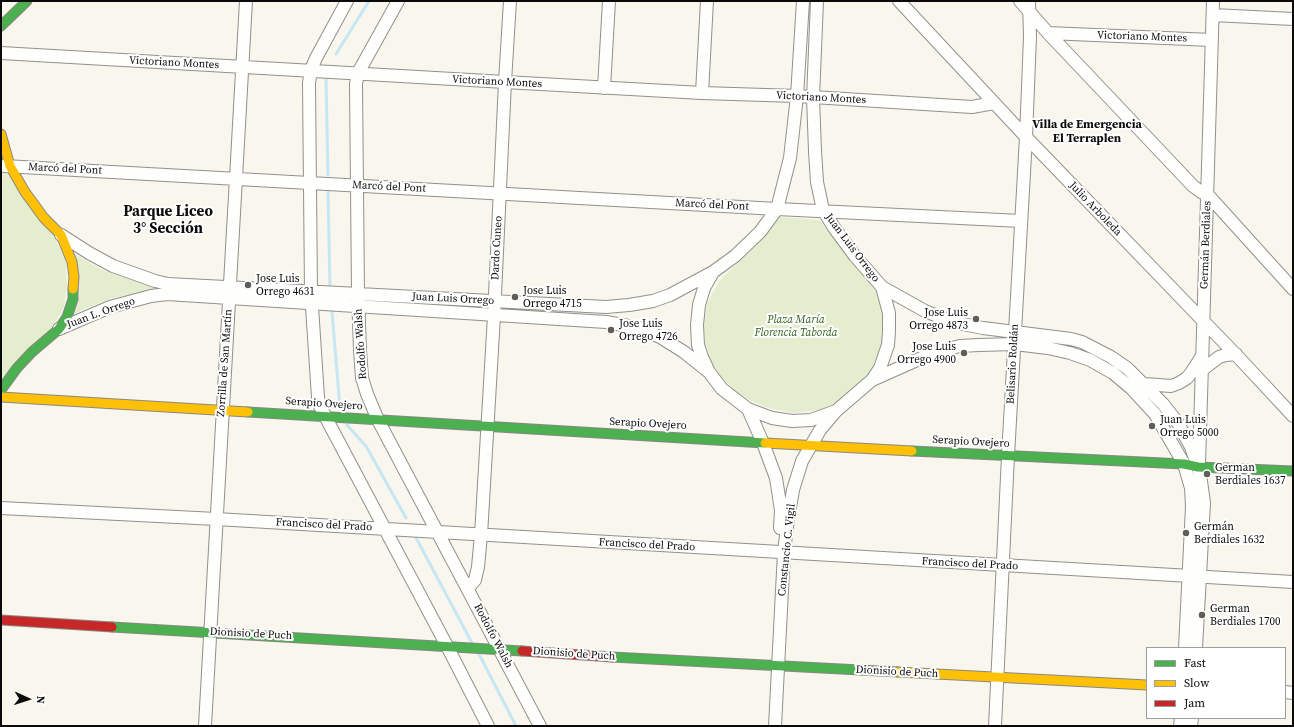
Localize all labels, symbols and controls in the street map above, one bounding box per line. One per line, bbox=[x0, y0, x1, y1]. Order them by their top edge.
street label: Victoriano Montes bbox=[1097, 29, 1187, 45]
street label: Victoriano Montes bbox=[129, 54, 219, 72]
street label: Victoriano Montes bbox=[452, 73, 542, 91]
street label: Victoriano Montes bbox=[776, 89, 866, 107]
district label: Villa de Emergencia El Terraplen bbox=[1032, 118, 1142, 146]
street label: Marcó del Pont bbox=[28, 160, 102, 178]
street label: Marcó del Pont bbox=[352, 178, 426, 196]
street label: Julio Arboleda bbox=[1066, 179, 1124, 239]
street label: Marcó del Pont bbox=[675, 196, 749, 214]
street label: Germán Berdiales bbox=[1198, 201, 1214, 289]
district label: Parque Liceo 3° Sección bbox=[123, 203, 213, 238]
street label: Juan Luis Orrego bbox=[822, 211, 882, 285]
street label: Dardo Cuneo bbox=[489, 216, 505, 280]
place label: Jose Luis Orrego 4631 bbox=[256, 272, 315, 298]
marker: Jose Luis Orrego 4631 bbox=[243, 280, 253, 290]
place label: Jose Luis Orrego 4715 bbox=[523, 284, 582, 310]
street label: Juan Luis Orrego bbox=[411, 290, 495, 308]
marker: Jose Luis Orrego 4715 bbox=[510, 292, 520, 302]
street label: Juan L. Orrego bbox=[65, 295, 137, 331]
place label: Jose Luis Orrego 4873 bbox=[909, 306, 968, 332]
street label: Rodolfo Walsh bbox=[352, 308, 370, 380]
street label: Zorrilla de San Martín bbox=[215, 309, 235, 417]
park label: Plaza María Florencia Taborda bbox=[754, 313, 838, 339]
marker: Jose Luis Orrego 4873 bbox=[971, 314, 981, 324]
place label: Jose Luis Orrego 4726 bbox=[619, 317, 678, 343]
street label: Belisario Roldán bbox=[1004, 323, 1022, 405]
marker: Jose Luis Orrego 4726 bbox=[606, 325, 616, 335]
place label: Jose Luis Orrego 4900 bbox=[897, 340, 956, 366]
marker: Jose Luis Orrego 4900 bbox=[959, 348, 969, 358]
street label: Serapio Ovejero bbox=[285, 395, 363, 413]
place label: Juan Luis Orrego 5000 bbox=[1160, 413, 1219, 439]
street label: Serapio Ovejero bbox=[609, 415, 687, 433]
marker: Juan Luis Orrego 5000 bbox=[1147, 421, 1157, 431]
street label: Serapio Ovejero bbox=[932, 433, 1010, 451]
place label: German Berdiales 1637 bbox=[1215, 461, 1285, 487]
marker: German Berdiales 1637 bbox=[1202, 469, 1212, 479]
street label: Constancio C. Vigil bbox=[776, 503, 798, 597]
street label: Francisco del Prado bbox=[275, 516, 373, 534]
place label: Germán Berdiales 1632 bbox=[1194, 520, 1264, 546]
marker: Germán Berdiales 1632 bbox=[1181, 528, 1191, 538]
street label: Francisco del Prado bbox=[598, 536, 696, 554]
street label: Francisco del Prado bbox=[921, 555, 1019, 573]
street label: Rodolfo Walsh bbox=[471, 602, 515, 670]
place label: German Berdiales 1700 bbox=[1210, 602, 1280, 628]
marker: German Berdiales 1700 bbox=[1197, 610, 1207, 620]
street label: Dionisio de Puch bbox=[209, 625, 293, 643]
street label: Dionisio de Puch bbox=[532, 645, 616, 663]
legend bbox=[1146, 647, 1286, 719]
text: Fast bbox=[1184, 655, 1206, 671]
street label: Dionisio de Puch bbox=[855, 663, 939, 681]
text: Slow bbox=[1184, 675, 1209, 691]
north arrow bbox=[8, 679, 48, 719]
text: N bbox=[33, 695, 48, 704]
text: Jam bbox=[1184, 695, 1205, 711]

